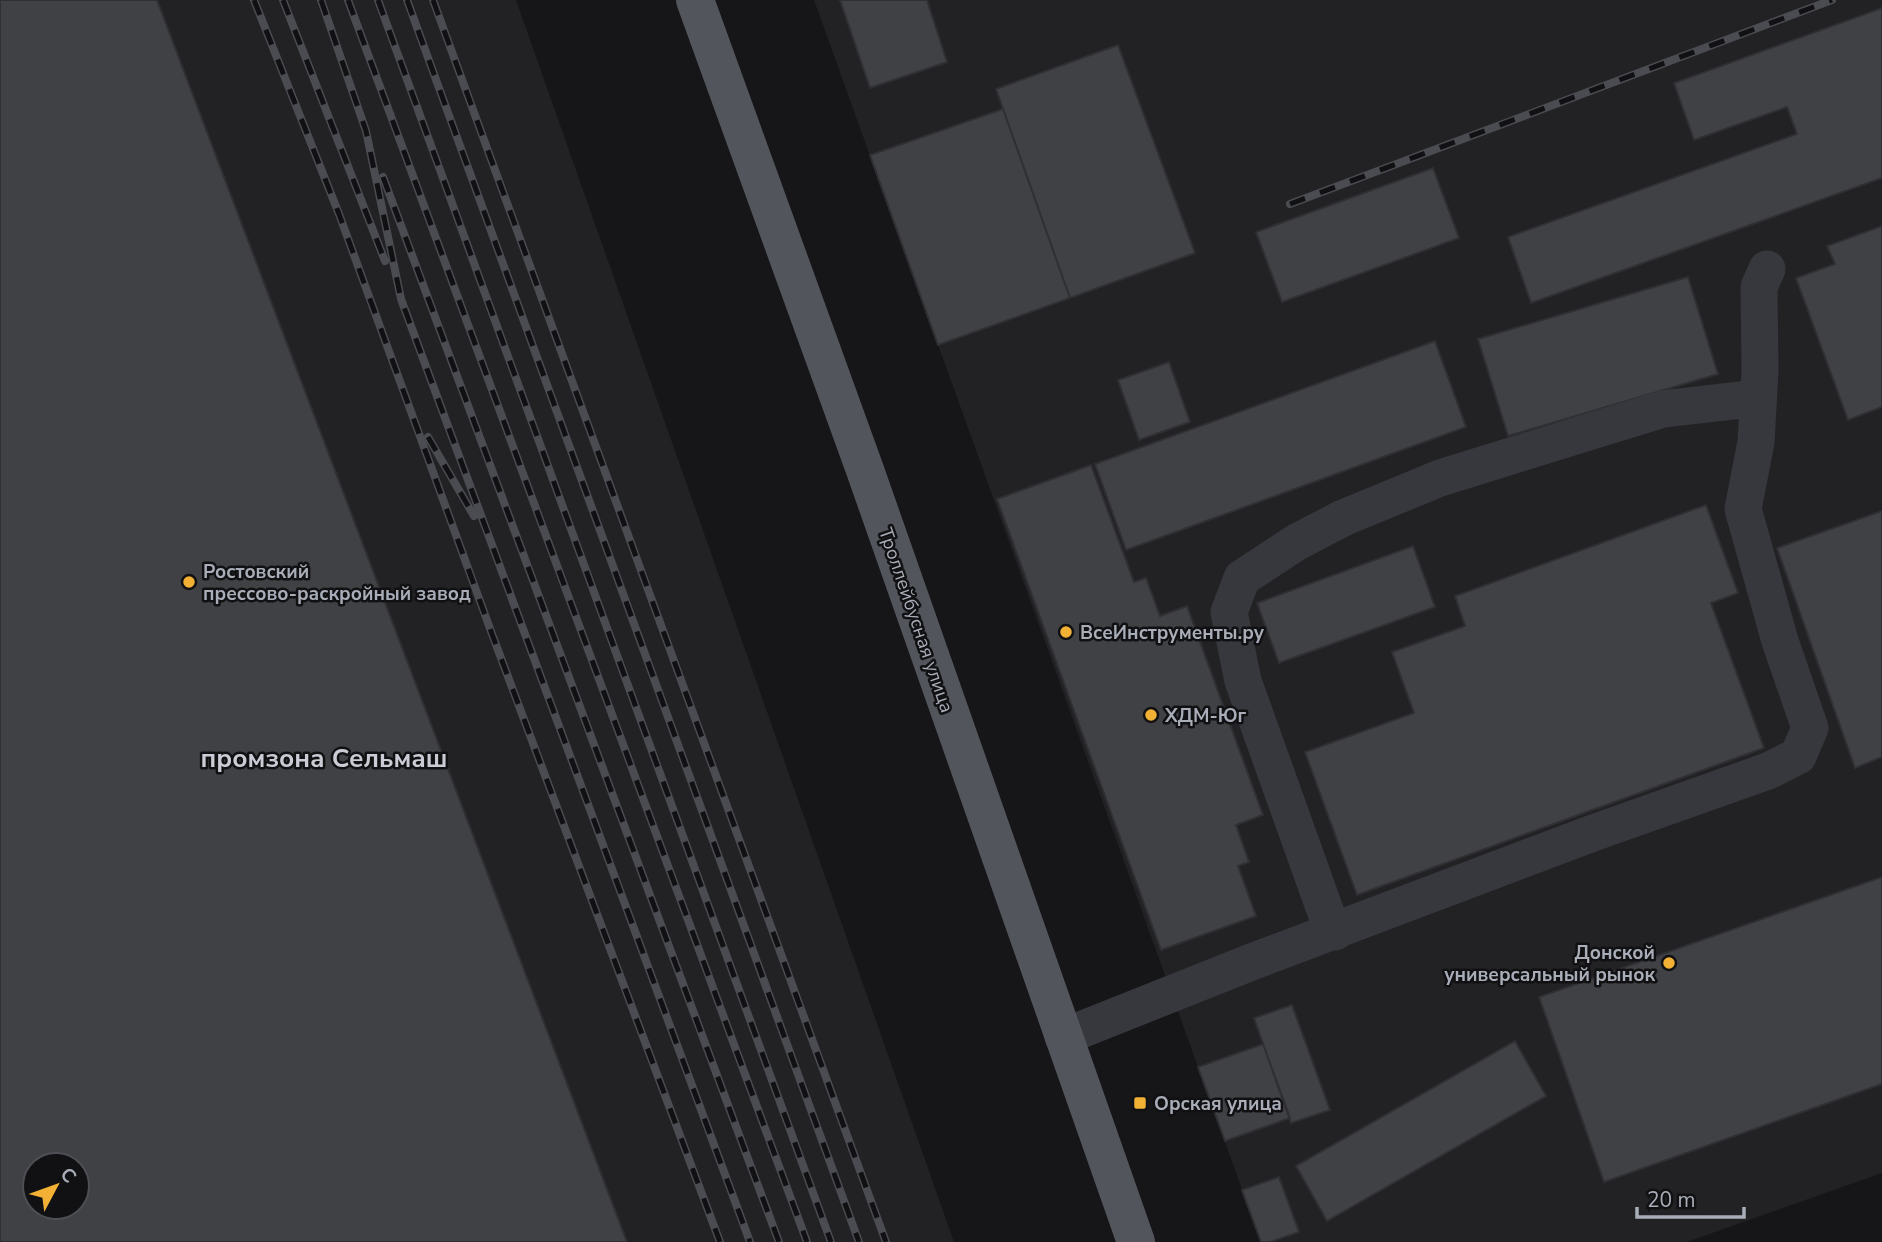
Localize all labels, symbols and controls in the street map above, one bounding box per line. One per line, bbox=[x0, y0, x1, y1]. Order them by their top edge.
street label: Троллейбусная улица bbox=[872, 524, 960, 716]
place label: Ростовский прессово-раскройный завод bbox=[203, 559, 471, 607]
marker: Ростовский прессово-раскройный завод bbox=[181, 574, 197, 590]
place label: ВсеИнструменты.ру bbox=[1080, 620, 1265, 646]
marker: ВсеИнструменты.ру bbox=[1058, 624, 1074, 640]
place label: ХДМ-Юг bbox=[1164, 703, 1247, 729]
marker: ХДМ-Юг bbox=[1143, 707, 1159, 723]
district label: промзона Сельмаш bbox=[201, 741, 447, 776]
place label: Донской универсальный рынок bbox=[1444, 940, 1655, 988]
marker: Донской универсальный рынок bbox=[1661, 955, 1677, 971]
place label: Орская улица bbox=[1154, 1091, 1282, 1117]
marker: Орская улица bbox=[1132, 1095, 1148, 1111]
north arrow bbox=[21, 1151, 91, 1221]
text: С bbox=[54, 1162, 82, 1189]
scale bar bbox=[1637, 1176, 1744, 1220]
text: 20 m bbox=[1647, 1186, 1696, 1214]

